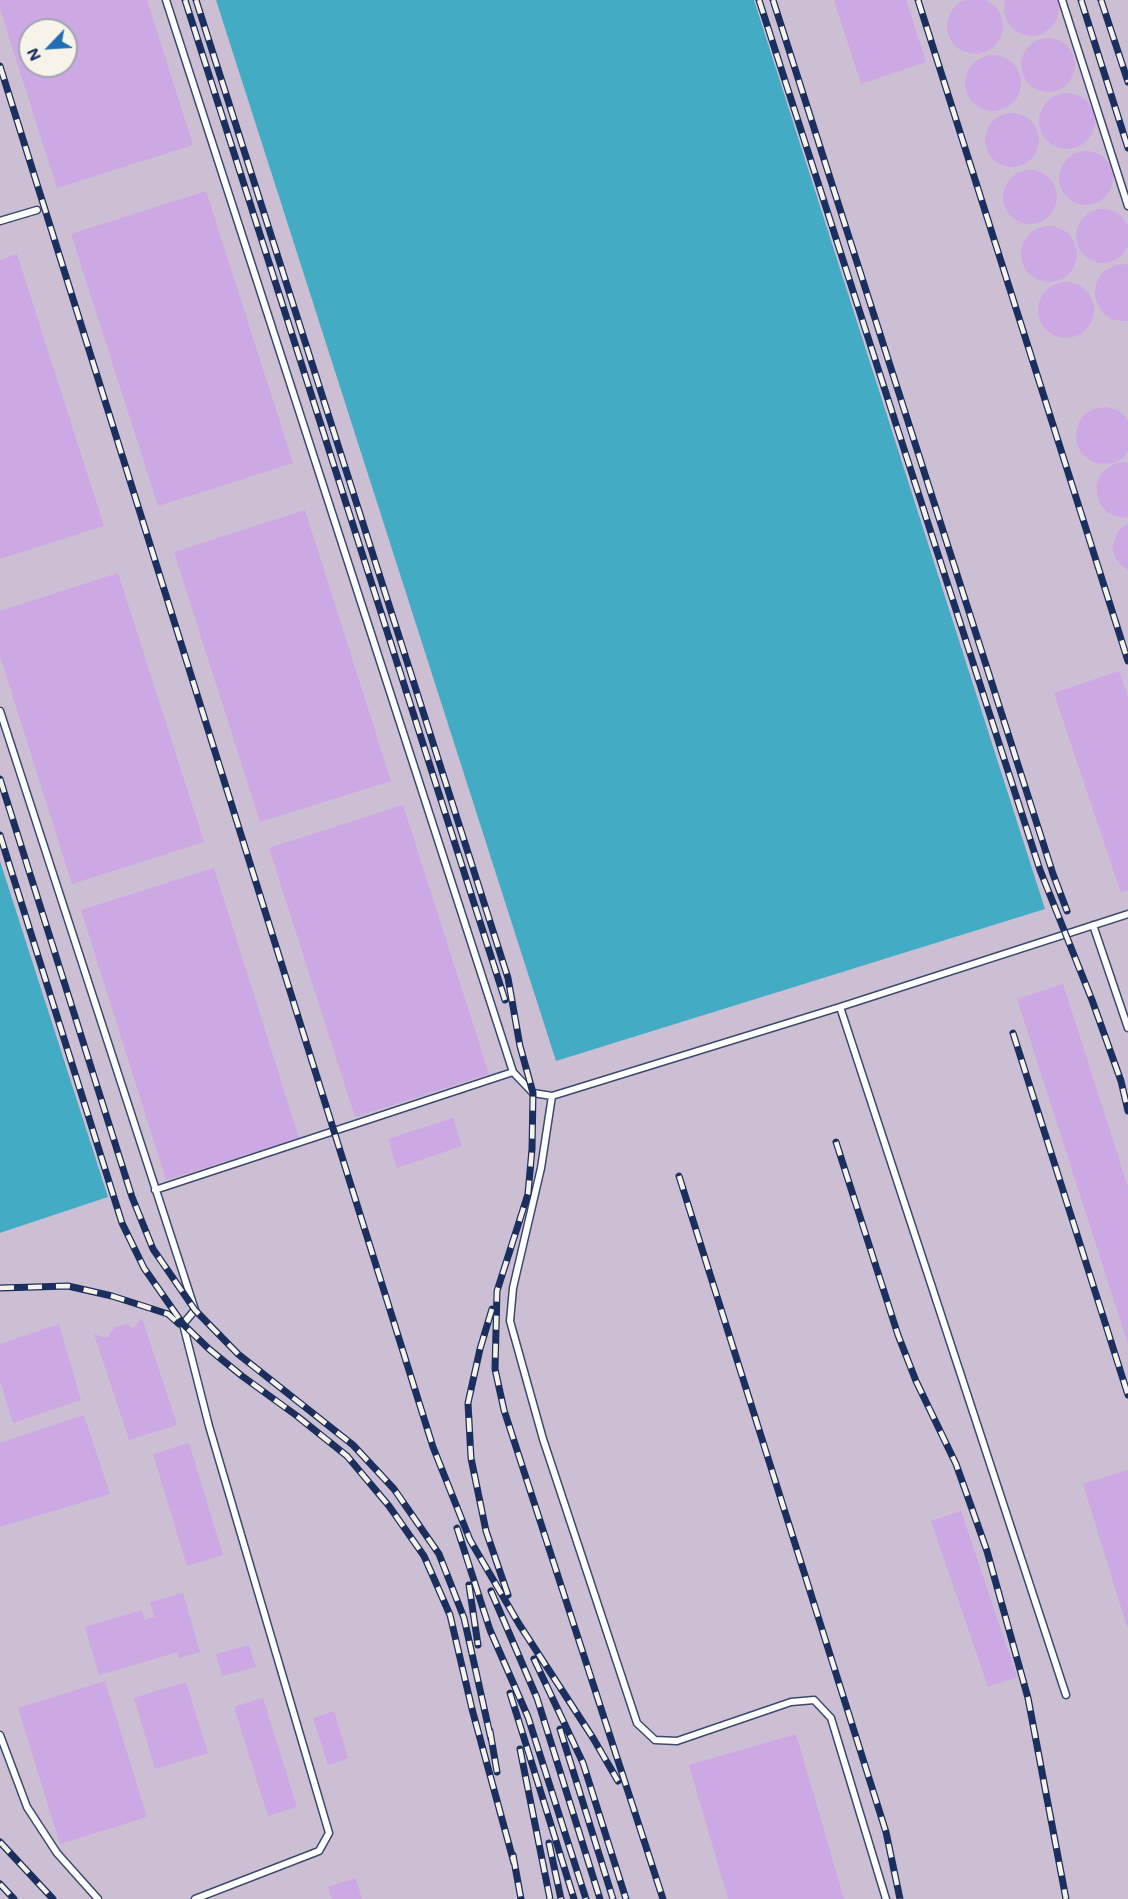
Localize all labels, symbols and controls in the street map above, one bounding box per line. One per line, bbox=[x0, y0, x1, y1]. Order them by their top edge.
north arrow bbox=[18, 18, 78, 78]
text: N bbox=[21, 45, 45, 65]

